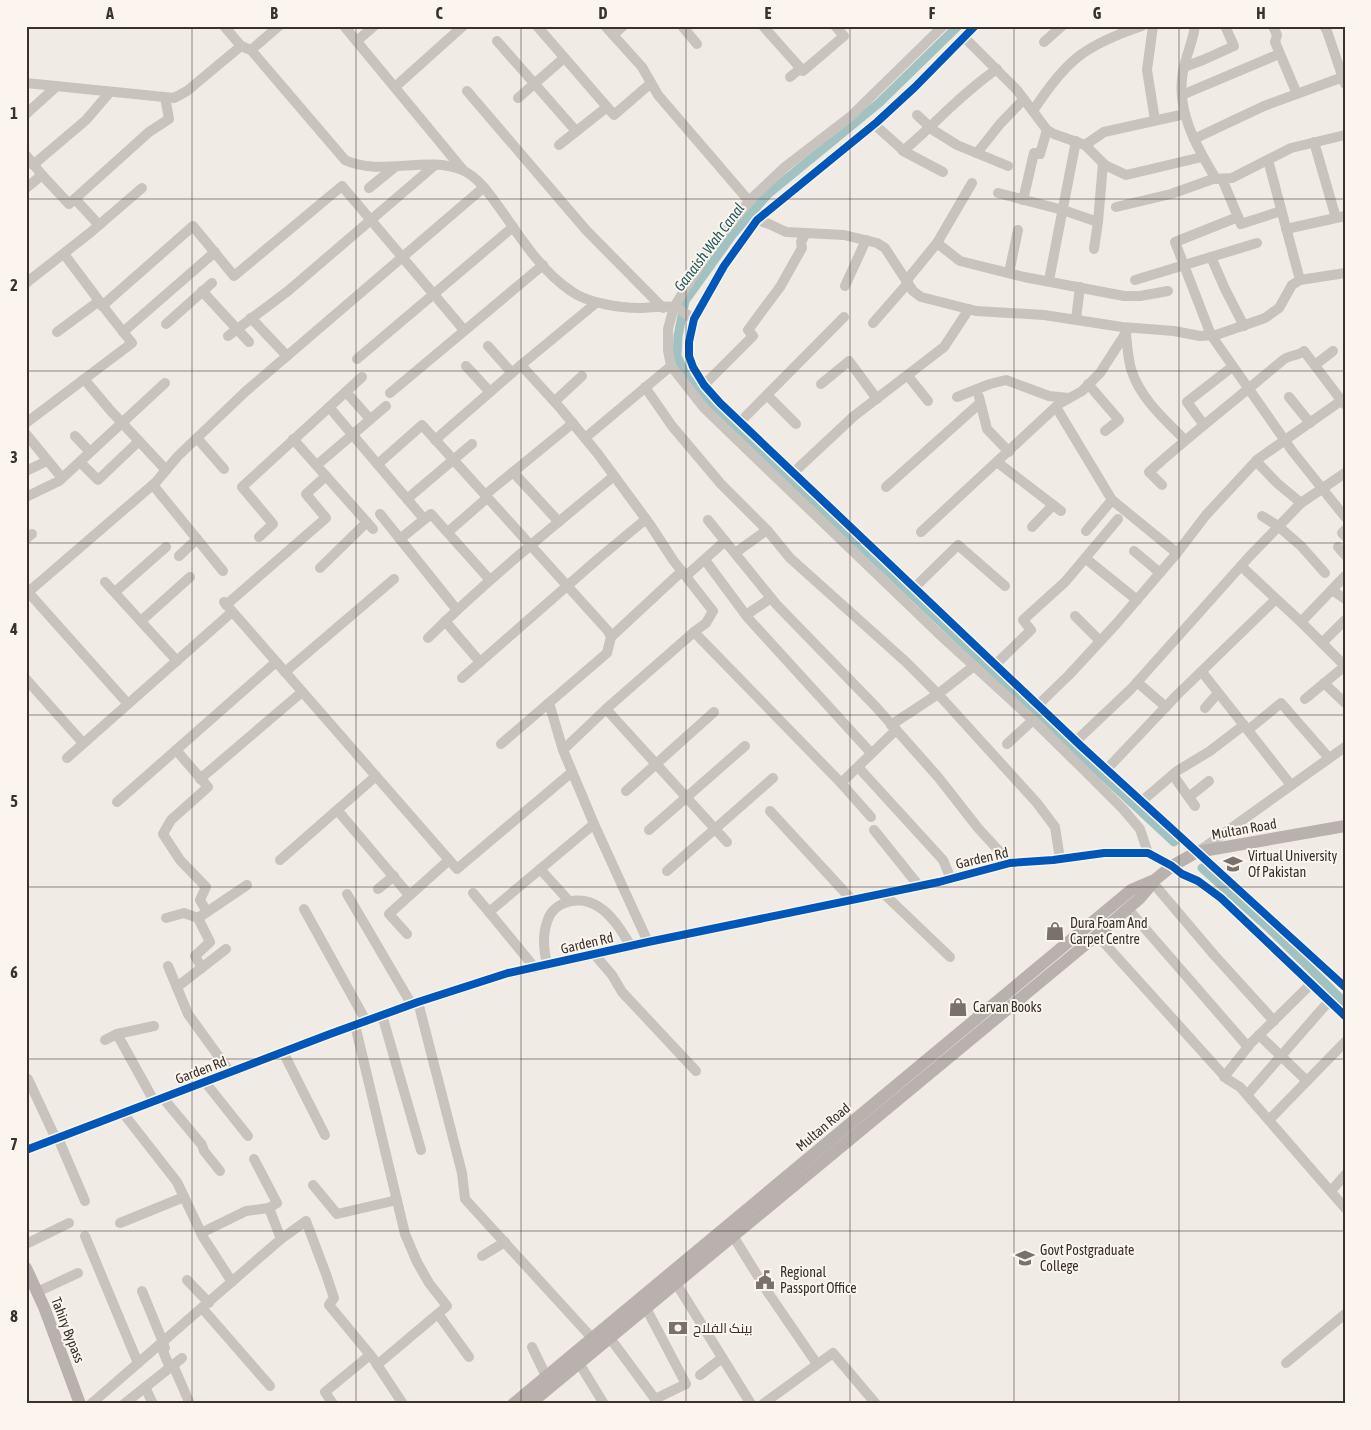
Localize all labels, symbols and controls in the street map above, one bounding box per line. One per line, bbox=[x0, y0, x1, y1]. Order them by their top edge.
text: A bbox=[105, 4, 114, 22]
text: B bbox=[270, 4, 278, 22]
text: C bbox=[435, 4, 443, 22]
text: D bbox=[599, 4, 608, 22]
text: E bbox=[765, 4, 772, 22]
text: F bbox=[929, 4, 936, 22]
text: G bbox=[1093, 4, 1102, 22]
text: H bbox=[1256, 4, 1266, 22]
text: 1 bbox=[10, 104, 18, 122]
water label: Ganaish Wah Canal bbox=[670, 200, 748, 294]
text: 2 bbox=[10, 276, 18, 294]
text: 3 bbox=[10, 448, 18, 466]
text: 4 bbox=[9, 620, 18, 638]
text: 5 bbox=[10, 792, 18, 810]
street label: Multan Road bbox=[1210, 815, 1278, 843]
street label: Garden Rd bbox=[954, 844, 1010, 872]
place label: Virtual University Of Pakistan bbox=[1248, 848, 1338, 880]
school or university icon: Virtual University Of Pakistan bbox=[1222, 853, 1244, 875]
place label: Dura Foam And Carpet Centre bbox=[1070, 915, 1148, 947]
shop icon: Dura Foam And Carpet Centre bbox=[1044, 920, 1066, 942]
street label: Garden Rd bbox=[559, 929, 615, 957]
text: 6 bbox=[10, 963, 18, 981]
shop icon: Carvan Books bbox=[947, 996, 969, 1018]
place label: Carvan Books bbox=[973, 999, 1042, 1015]
street label: Garden Rd bbox=[173, 1053, 229, 1087]
street label: Multan Road bbox=[793, 1100, 853, 1154]
text: 7 bbox=[10, 1135, 18, 1153]
place label: Govt Postgraduate College bbox=[1040, 1242, 1134, 1274]
school or university icon: Govt Postgraduate College bbox=[1014, 1247, 1036, 1269]
place label: Regional Passport Office bbox=[780, 1264, 857, 1296]
public building icon: Regional Passport Office bbox=[754, 1269, 776, 1291]
street label: Tahiry Bypass bbox=[48, 1295, 88, 1365]
text: 8 bbox=[10, 1307, 18, 1325]
bank icon: بینک الفلاح bbox=[667, 1317, 689, 1339]
place label: بینک الفلاح bbox=[693, 1320, 752, 1337]

